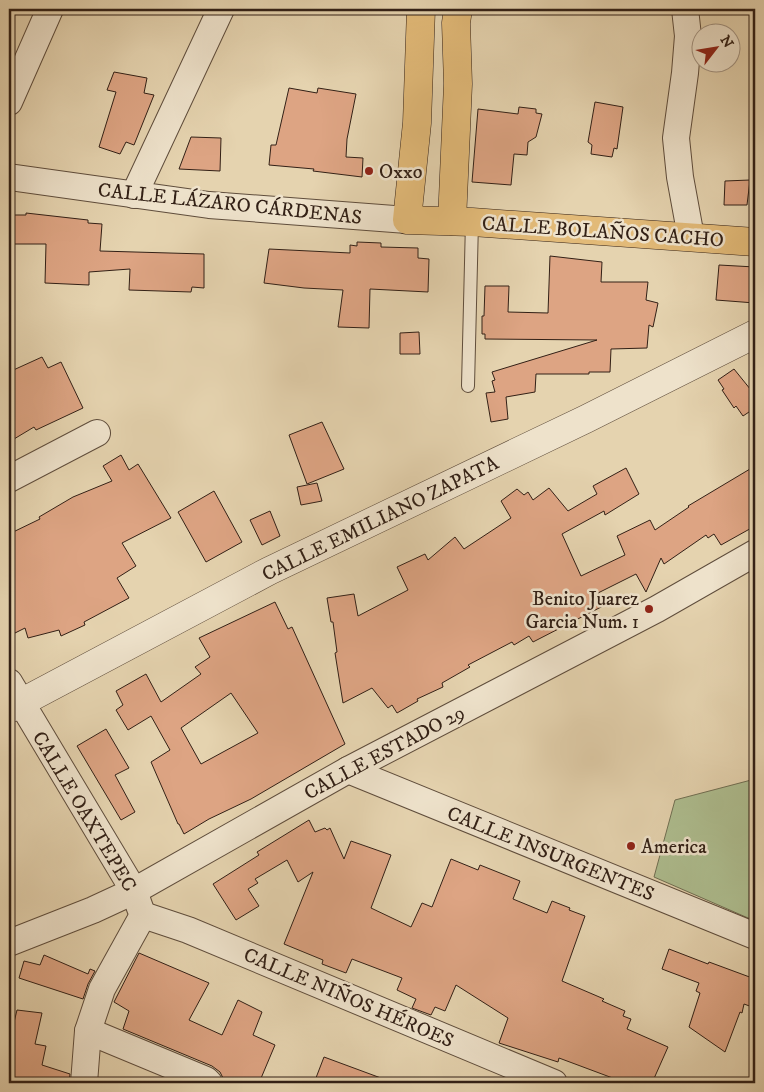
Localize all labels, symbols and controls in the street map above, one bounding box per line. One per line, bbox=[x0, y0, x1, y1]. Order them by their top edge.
north arrow bbox=[692, 22, 742, 72]
text: N bbox=[716, 32, 737, 52]
place label: Oxxo bbox=[379, 160, 422, 185]
marker: Oxxo bbox=[363, 165, 375, 177]
street label: CALLE LÁZARO CÁRDENAS bbox=[97, 177, 363, 231]
street label: CALLE BOLAÑOS CACHO bbox=[481, 211, 725, 253]
street label: CALLE EMILIANO ZAPATA bbox=[258, 451, 503, 588]
place label: Benito Juarez Garcia Num. 1 bbox=[526, 587, 639, 635]
marker: Benito Juarez Garcia Num. 1 bbox=[643, 603, 655, 615]
street label: CALLE ESTADO 29 bbox=[300, 700, 469, 806]
street label: CALLE OAXTEPEC bbox=[26, 727, 142, 897]
street label: CALLE INSURGENTES bbox=[443, 801, 658, 907]
place label: America bbox=[641, 835, 707, 860]
marker: America bbox=[625, 840, 637, 852]
street label: CALLE NIÑOS HÉROES bbox=[240, 942, 458, 1054]

